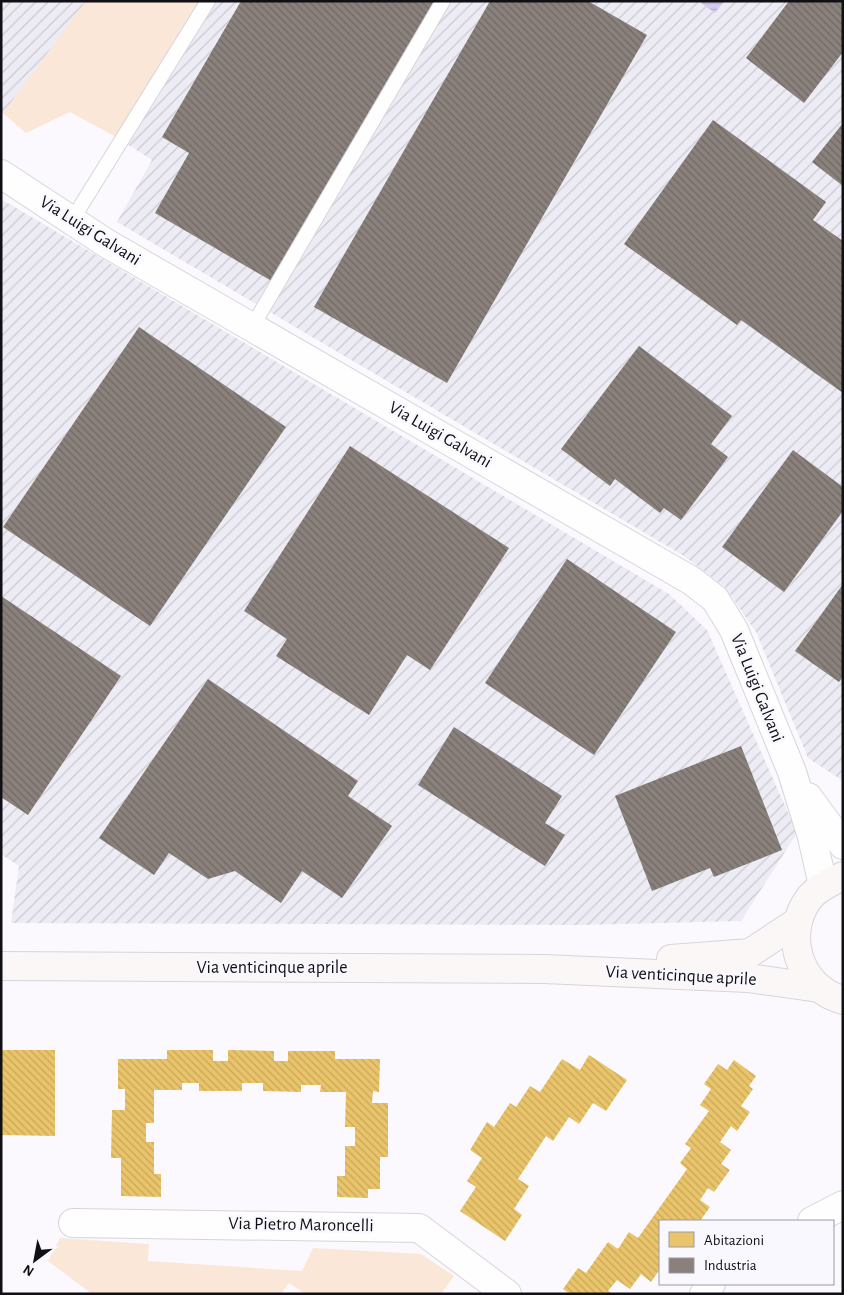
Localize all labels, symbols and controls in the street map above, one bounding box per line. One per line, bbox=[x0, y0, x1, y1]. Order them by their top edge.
street label: Via Luigi Galvani bbox=[36, 193, 144, 269]
street label: Via Luigi Galvani bbox=[386, 398, 494, 472]
street label: Via Luigi Galvani bbox=[727, 631, 787, 745]
street label: Via venticinque aprile bbox=[196, 959, 348, 977]
street label: Via venticinque aprile bbox=[605, 963, 757, 989]
street label: Via Pietro Maroncelli bbox=[228, 1215, 374, 1235]
legend bbox=[659, 1220, 834, 1285]
text: Abitazioni bbox=[704, 1233, 764, 1248]
north arrow bbox=[10, 1235, 60, 1285]
text: Industria bbox=[704, 1258, 757, 1273]
text: N bbox=[21, 1262, 36, 1279]

